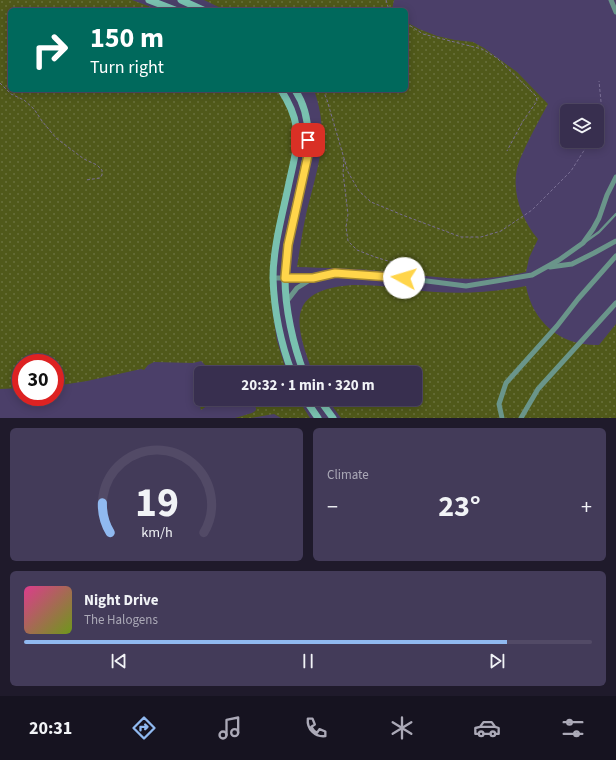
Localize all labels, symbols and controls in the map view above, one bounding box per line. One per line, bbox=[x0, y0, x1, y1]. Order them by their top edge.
text: 150 m bbox=[90, 18, 164, 58]
icon: right bbox=[24, 24, 76, 76]
text: Turn right bbox=[90, 55, 164, 80]
map controls bbox=[560, 104, 604, 148]
button: layers bbox=[560, 104, 604, 148]
pin bbox=[291, 123, 325, 157]
icon: arrive bbox=[297, 129, 319, 151]
position arrow bbox=[383, 257, 425, 299]
speed limit sign: 30 bbox=[12, 354, 64, 406]
text: 20:32 · 1 min · 320 m bbox=[241, 375, 375, 396]
text: Climate bbox=[327, 466, 369, 484]
text: 19 bbox=[135, 472, 178, 532]
text: 23° bbox=[438, 485, 481, 528]
text: − bbox=[327, 491, 338, 523]
text: + bbox=[581, 491, 592, 523]
text: km/h bbox=[141, 521, 172, 542]
text: Night Drive bbox=[84, 590, 159, 611]
text: The Halogens bbox=[84, 611, 158, 629]
icon: previous bbox=[108, 650, 130, 672]
icon: pause bbox=[297, 650, 319, 672]
icon: next bbox=[486, 650, 508, 672]
icon: directions bbox=[130, 714, 158, 742]
icon: music bbox=[216, 714, 244, 742]
icon: phone bbox=[302, 714, 330, 742]
icon: climate bbox=[388, 714, 416, 742]
icon: car bbox=[473, 714, 501, 742]
icon: filters bbox=[559, 714, 587, 742]
text: 20:31 bbox=[29, 716, 72, 741]

